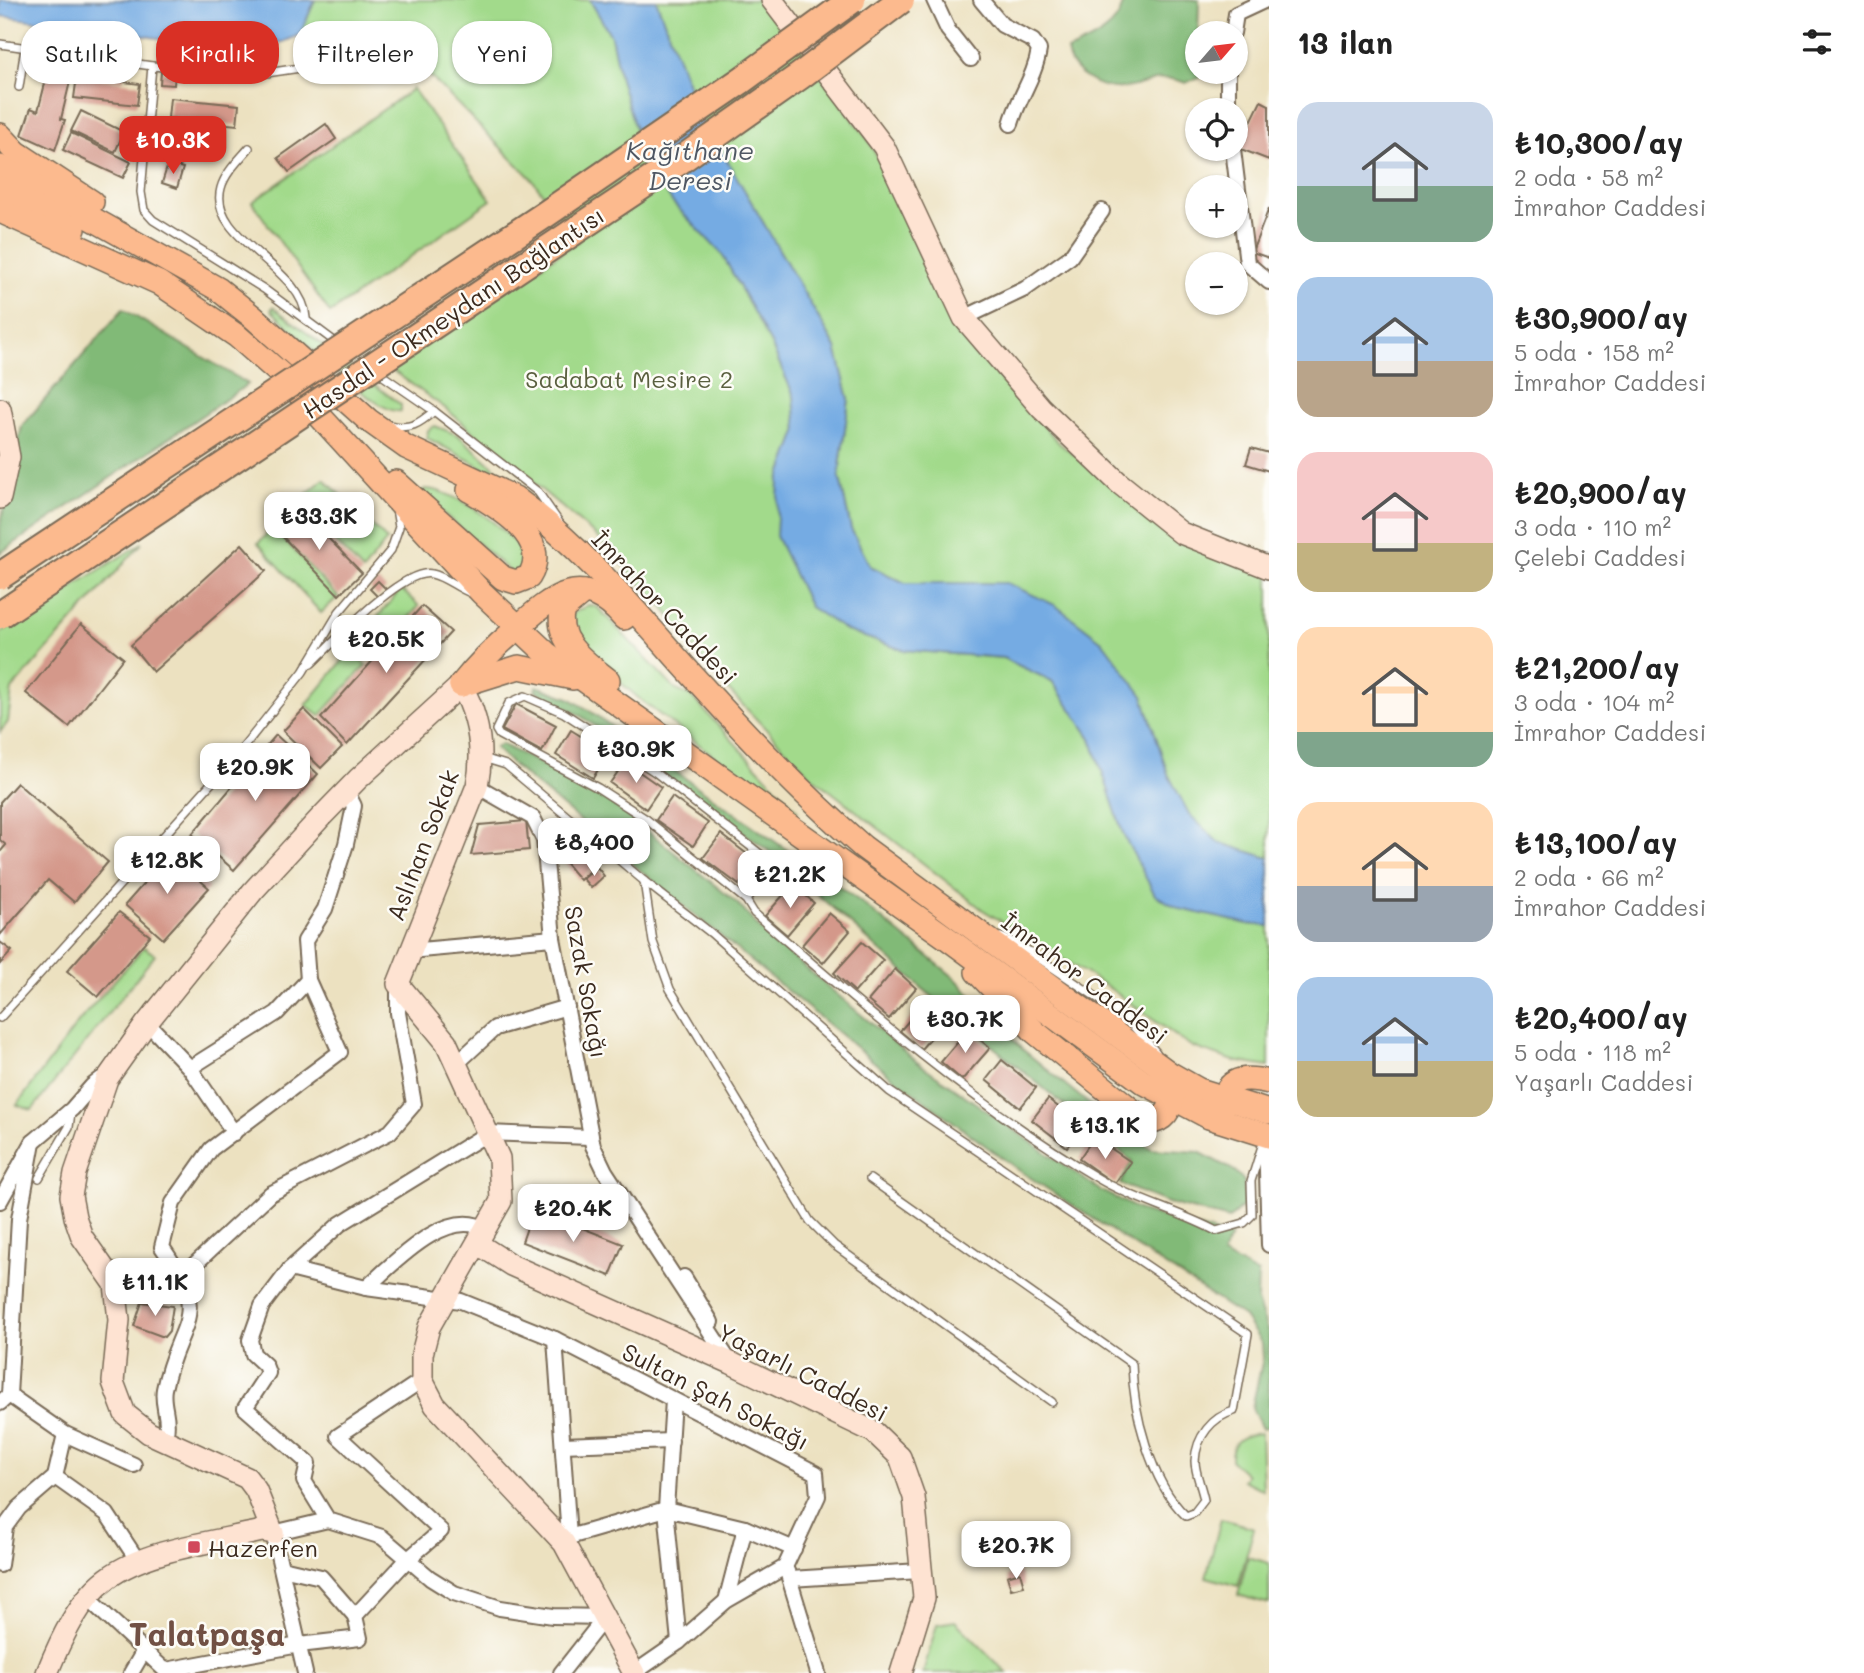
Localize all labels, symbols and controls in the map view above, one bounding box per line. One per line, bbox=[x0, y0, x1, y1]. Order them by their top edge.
chip: Satılık bbox=[21, 21, 142, 84]
chip: Kiralık bbox=[156, 21, 279, 84]
chip: Filtreler bbox=[293, 21, 438, 84]
chip: Yeni bbox=[452, 21, 552, 84]
north arrow bbox=[1185, 21, 1248, 84]
map controls bbox=[1185, 21, 1248, 315]
text: 13 ilan bbox=[1297, 22, 1393, 62]
icon: filters bbox=[1798, 23, 1836, 61]
button: locate bbox=[1185, 98, 1248, 161]
pin: ₺10.3K bbox=[116, 116, 230, 176]
text: ₺10,300/ay bbox=[1514, 122, 1683, 162]
text: ₺10.3K bbox=[135, 124, 211, 154]
icon: home bbox=[1353, 130, 1437, 214]
water label: Kağıthane Deresi bbox=[626, 133, 754, 197]
text: 2 oda · 58 m² bbox=[1514, 162, 1663, 192]
button: + bbox=[1185, 175, 1248, 238]
text: İmrahor Caddesi bbox=[1514, 192, 1706, 222]
street label: Hasdal - Okmeydanı Bağlantısı bbox=[296, 199, 610, 425]
button: − bbox=[1185, 252, 1248, 315]
text: ₺30,900/ay bbox=[1514, 297, 1688, 337]
icon: home bbox=[1353, 305, 1437, 389]
text: 5 oda · 158 m² bbox=[1514, 337, 1674, 367]
park label: Sadabat Mesire 2 bbox=[525, 363, 733, 394]
text: İmrahor Caddesi bbox=[1514, 367, 1706, 397]
text: ₺20,900/ay bbox=[1514, 472, 1687, 512]
icon: home bbox=[1353, 480, 1437, 564]
pin: ₺33.3K bbox=[262, 492, 376, 552]
text: ₺33.3K bbox=[280, 500, 358, 530]
text: 3 oda · 110 m² bbox=[1514, 512, 1671, 542]
street label: İmrahor Caddesi bbox=[585, 523, 745, 691]
text: Çelebi Caddesi bbox=[1514, 542, 1686, 572]
pin: ₺20.5K bbox=[329, 616, 443, 675]
text: ₺20.5K bbox=[347, 623, 425, 653]
text: ₺21,200/ay bbox=[1514, 647, 1680, 687]
icon: home bbox=[1353, 655, 1437, 739]
text: 3 oda · 104 m² bbox=[1514, 687, 1675, 717]
text: İmrahor Caddesi bbox=[1514, 717, 1706, 747]
pin: ₺30.9K bbox=[579, 726, 693, 785]
text: ₺30.9K bbox=[596, 733, 676, 763]
pin: ₺20.9K bbox=[198, 744, 312, 803]
text: ₺20.9K bbox=[216, 751, 294, 781]
street label: Aslıhan Sokak bbox=[379, 765, 465, 925]
pin: ₺8,400 bbox=[537, 818, 651, 878]
text: ₺13,100/ay bbox=[1514, 822, 1677, 862]
text: ₺8,400 bbox=[554, 826, 634, 856]
icon: home bbox=[1353, 830, 1437, 914]
pin: ₺12.8K bbox=[110, 836, 224, 896]
text: ₺12.8K bbox=[130, 844, 204, 874]
pin: ₺21.2K bbox=[733, 850, 847, 910]
text: ₺21.2K bbox=[754, 858, 826, 888]
text: 2 oda · 66 m² bbox=[1514, 862, 1664, 892]
text: İmrahor Caddesi bbox=[1514, 892, 1706, 922]
street label: Sazak Sokağı bbox=[558, 903, 616, 1061]
street label: İmrahor Caddesi bbox=[996, 905, 1174, 1051]
pin: ₺30.7K bbox=[908, 996, 1022, 1055]
text: ₺20,400/ay bbox=[1514, 997, 1688, 1037]
text: ₺30.7K bbox=[926, 1003, 1004, 1033]
icon: home bbox=[1353, 1005, 1437, 1089]
text: 5 oda · 118 m² bbox=[1514, 1037, 1671, 1067]
text: Yaşarlı Caddesi bbox=[1514, 1067, 1693, 1097]
pin: ₺13.1K bbox=[1048, 1102, 1162, 1161]
text: ₺13.1K bbox=[1070, 1109, 1140, 1139]
pin: ₺20.4K bbox=[516, 1184, 630, 1244]
text: ₺20.4K bbox=[534, 1192, 612, 1222]
pin: ₺11.1K bbox=[98, 1258, 212, 1318]
text: ₺11.1K bbox=[121, 1266, 189, 1296]
street label: Yaşarlı Caddesi bbox=[713, 1316, 893, 1428]
street label: Sultan Şah Sokağı bbox=[617, 1335, 815, 1457]
pin: ₺20.7K bbox=[959, 1522, 1073, 1581]
text: ₺20.7K bbox=[977, 1529, 1055, 1559]
place label: Hazerfen bbox=[208, 1532, 318, 1563]
marker: Hazerfen bbox=[186, 1539, 202, 1555]
district label: Talatpaşa bbox=[129, 1612, 285, 1655]

